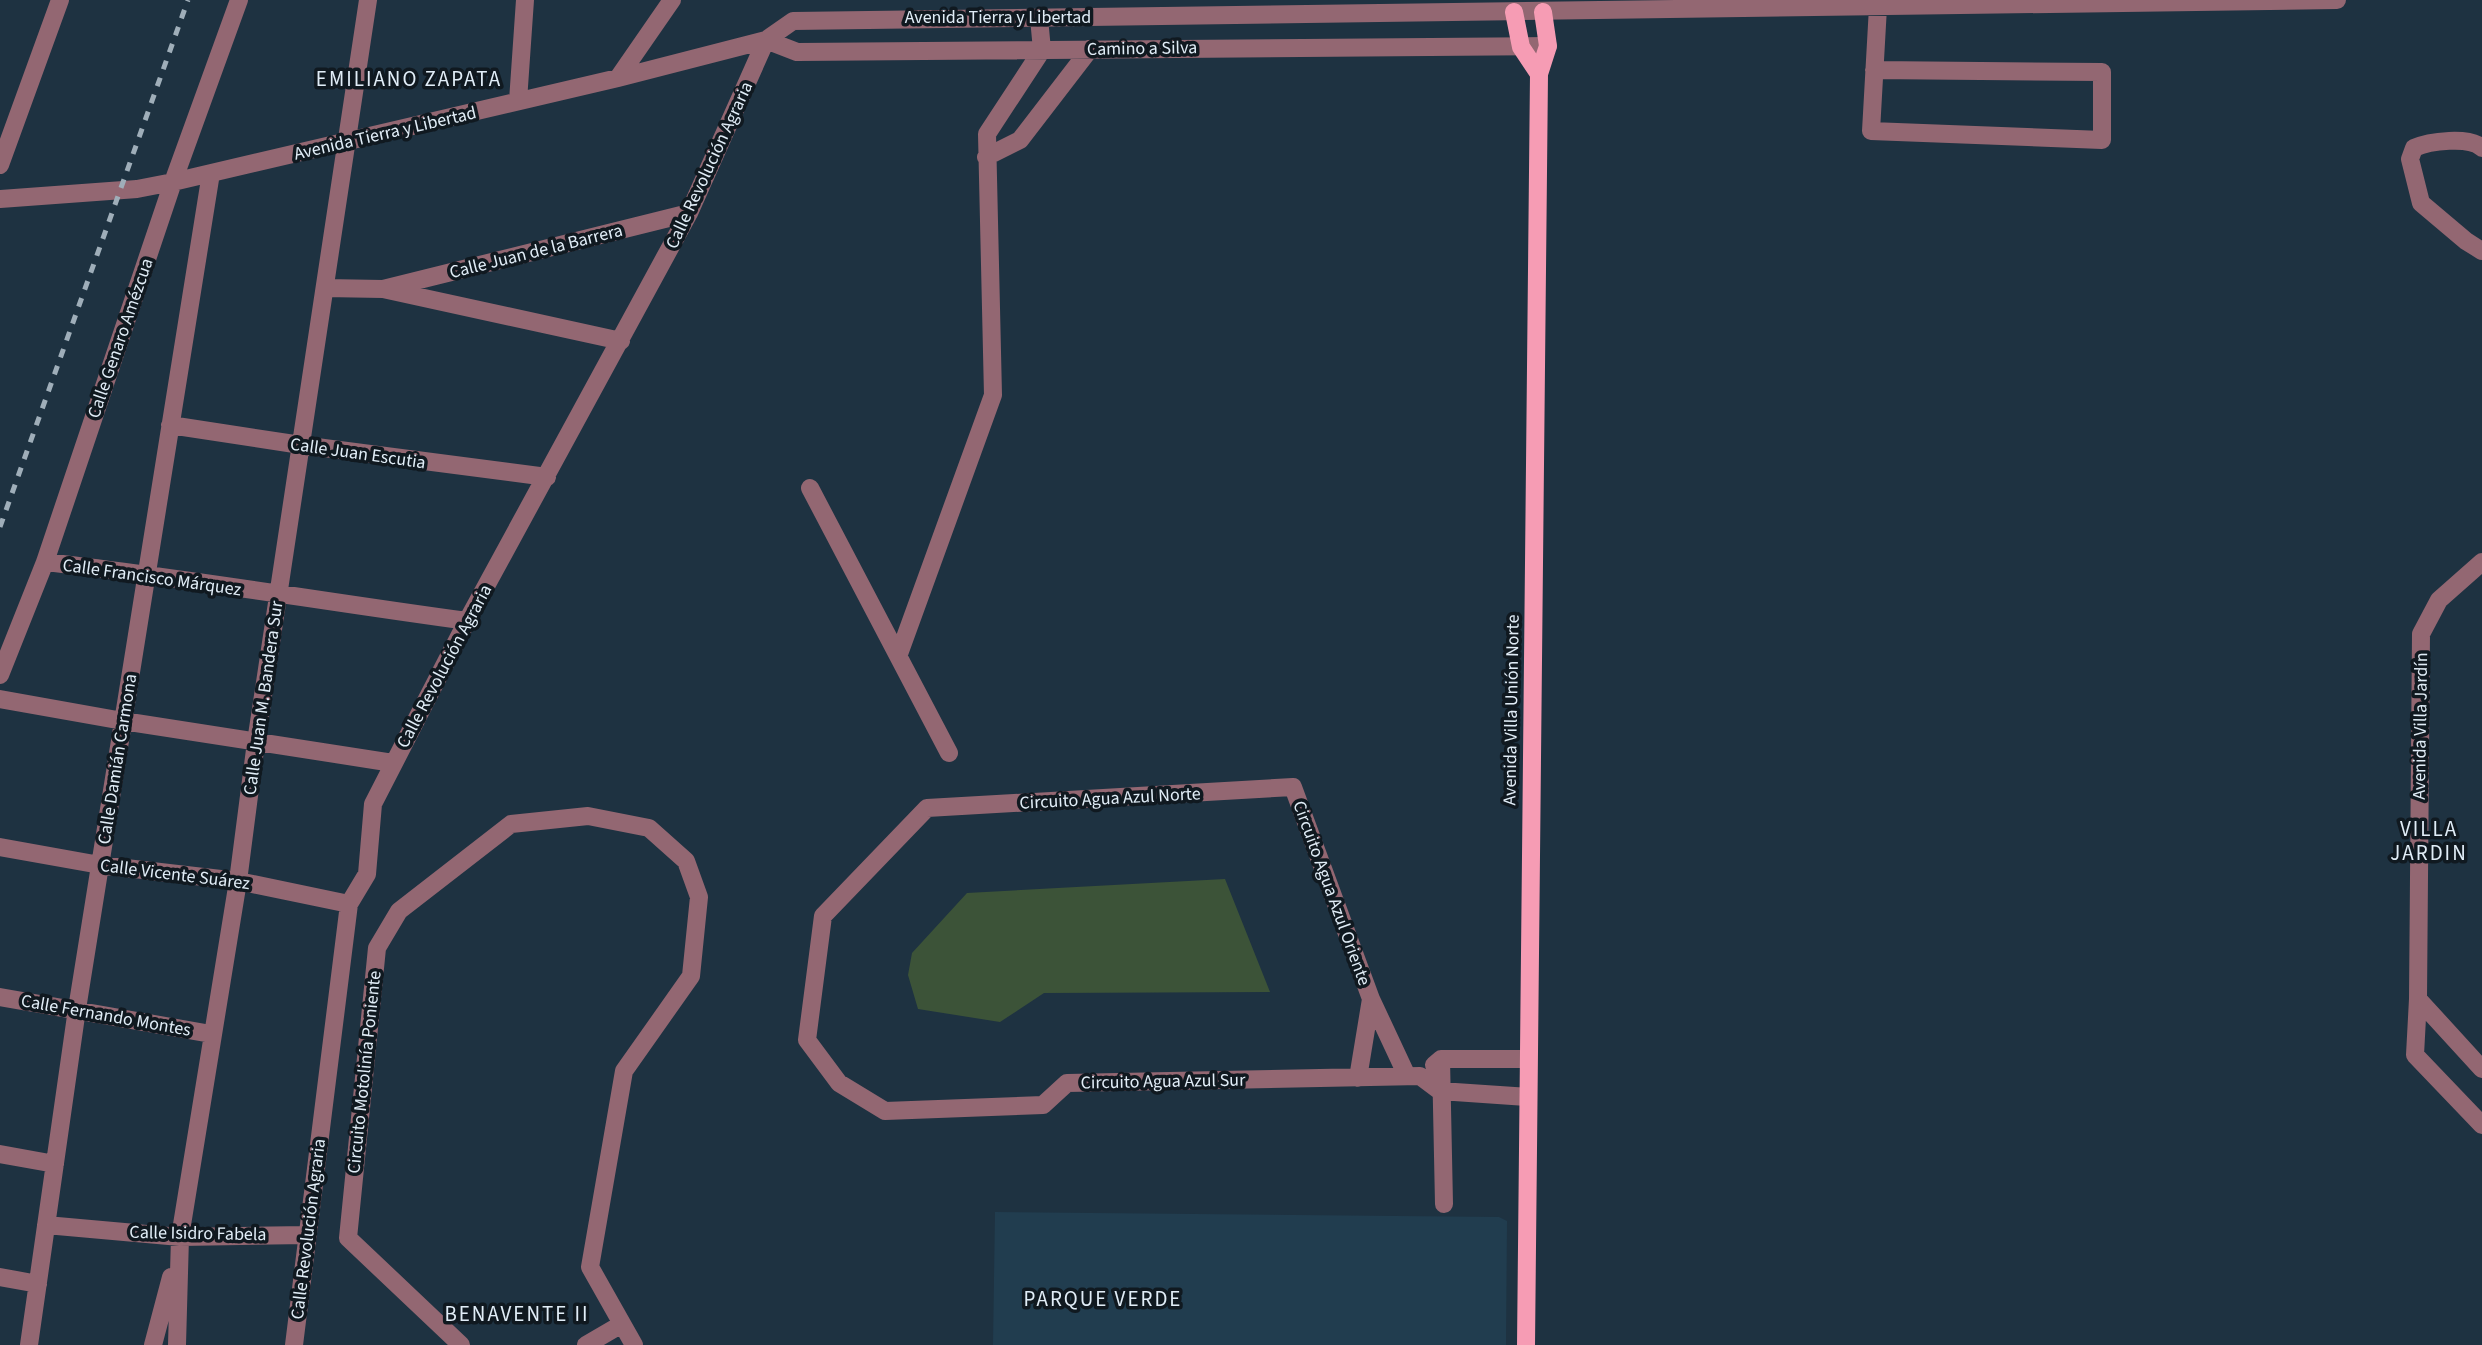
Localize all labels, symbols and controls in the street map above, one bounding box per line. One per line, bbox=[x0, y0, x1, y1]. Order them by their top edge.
street label: Avenida Tierra y Libertad bbox=[905, 5, 1091, 30]
street label: Camino a Silva bbox=[1087, 35, 1197, 62]
district label: EMILIANO ZAPATA bbox=[316, 64, 502, 94]
street label: Calle Revolución Agraria bbox=[660, 77, 759, 253]
street label: Avenida Tierra y Libertad bbox=[291, 100, 479, 167]
street label: Calle Juan de la Barrera bbox=[447, 218, 625, 285]
street label: Calle Genaro Amézcua bbox=[81, 255, 160, 421]
street label: Calle Juan Escutia bbox=[289, 432, 427, 475]
street label: Calle Francisco Márquez bbox=[61, 553, 243, 602]
street label: Calle Revolución Agraria bbox=[391, 580, 498, 752]
street label: Calle Juan M. Bandera Sur bbox=[237, 599, 290, 797]
street label: Avenida Villa Unión Norte bbox=[1497, 614, 1526, 806]
street label: Avenida Villa Jardín bbox=[2407, 652, 2434, 800]
street label: Calle Damián Carmona bbox=[92, 672, 143, 846]
street label: Circuito Agua Azul Norte bbox=[1019, 781, 1201, 816]
street label: Circuito Agua Azul Oriente bbox=[1286, 797, 1377, 989]
district label: VILLA JARDIN bbox=[2390, 814, 2468, 868]
street label: Calle Vicente Suárez bbox=[99, 853, 252, 896]
street label: Circuito Motolinía Poniente bbox=[341, 969, 388, 1175]
street label: Calle Fernando Montes bbox=[19, 988, 193, 1043]
street label: Circuito Agua Azul Sur bbox=[1081, 1068, 1246, 1095]
street label: Calle Revolución Agraria bbox=[285, 1137, 332, 1321]
street label: Calle Isidro Fabela bbox=[129, 1220, 267, 1247]
district label: PARQUE VERDE bbox=[1024, 1284, 1182, 1314]
district label: BENAVENTE II bbox=[444, 1299, 590, 1329]

